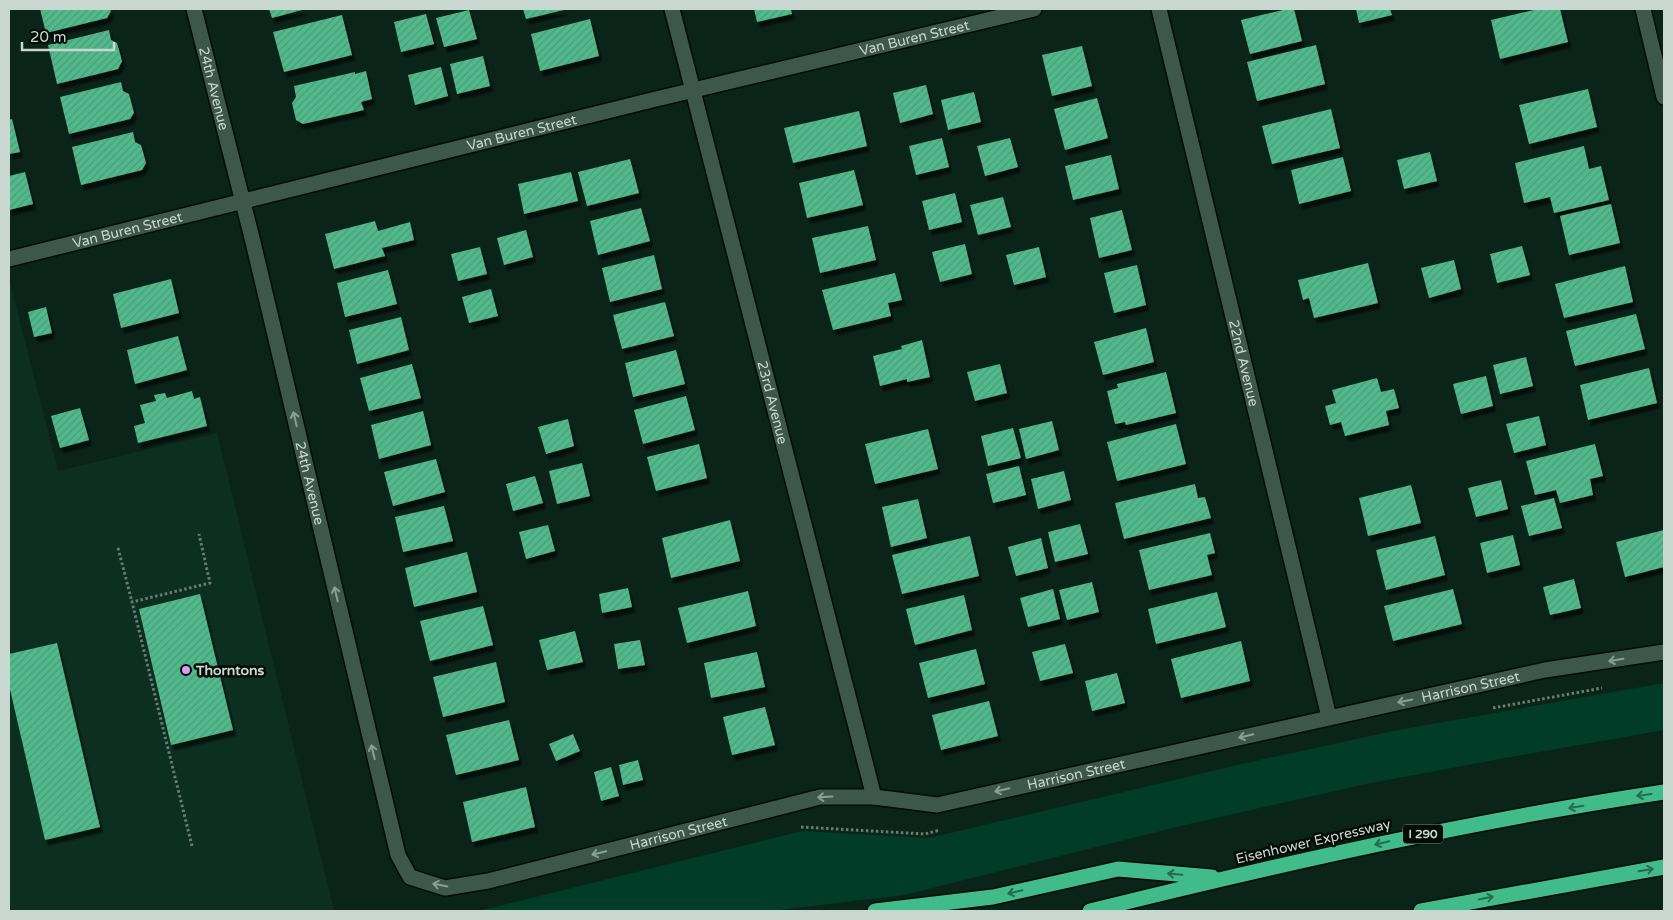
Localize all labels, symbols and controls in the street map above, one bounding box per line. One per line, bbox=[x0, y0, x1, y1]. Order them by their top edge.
street label: Van Buren Street bbox=[858, 17, 972, 59]
scale bar bbox=[22, 20, 115, 52]
text: 20 m bbox=[30, 28, 67, 46]
street label: 24th Avenue bbox=[195, 45, 232, 132]
street label: Van Buren Street bbox=[465, 111, 579, 154]
street label: Van Buren Street bbox=[71, 208, 185, 252]
street label: 22nd Avenue bbox=[1225, 318, 1262, 408]
street label: 23rd Avenue bbox=[753, 359, 791, 446]
one-way arrow bbox=[290, 411, 299, 427]
street label: 24th Avenue bbox=[291, 440, 328, 527]
one-way arrow bbox=[331, 586, 340, 602]
one-way arrow bbox=[1608, 655, 1624, 665]
place label: Thorntons bbox=[195, 662, 264, 679]
marker: Thorntons bbox=[180, 664, 192, 676]
street label: Harrison Street bbox=[1420, 668, 1522, 706]
one-way arrow bbox=[1398, 697, 1414, 706]
one-way arrow bbox=[1239, 732, 1255, 741]
one-way arrow bbox=[368, 744, 377, 760]
street label: Harrison Street bbox=[1025, 755, 1128, 794]
one-way arrow bbox=[995, 786, 1011, 795]
one-way arrow bbox=[1636, 791, 1652, 801]
one-way arrow bbox=[817, 793, 833, 802]
one-way arrow bbox=[1568, 802, 1584, 812]
street label: Harrison Street bbox=[628, 813, 730, 854]
street label: Eisenhower Expressway bbox=[1234, 815, 1393, 868]
road number: I 290 bbox=[1403, 824, 1443, 844]
one-way arrow bbox=[1374, 839, 1390, 848]
one-way arrow bbox=[592, 849, 608, 858]
one-way arrow bbox=[1638, 865, 1654, 875]
one-way arrow bbox=[1167, 869, 1183, 879]
one-way arrow bbox=[432, 880, 448, 890]
one-way arrow bbox=[1008, 888, 1024, 897]
one-way arrow bbox=[1478, 893, 1494, 903]

